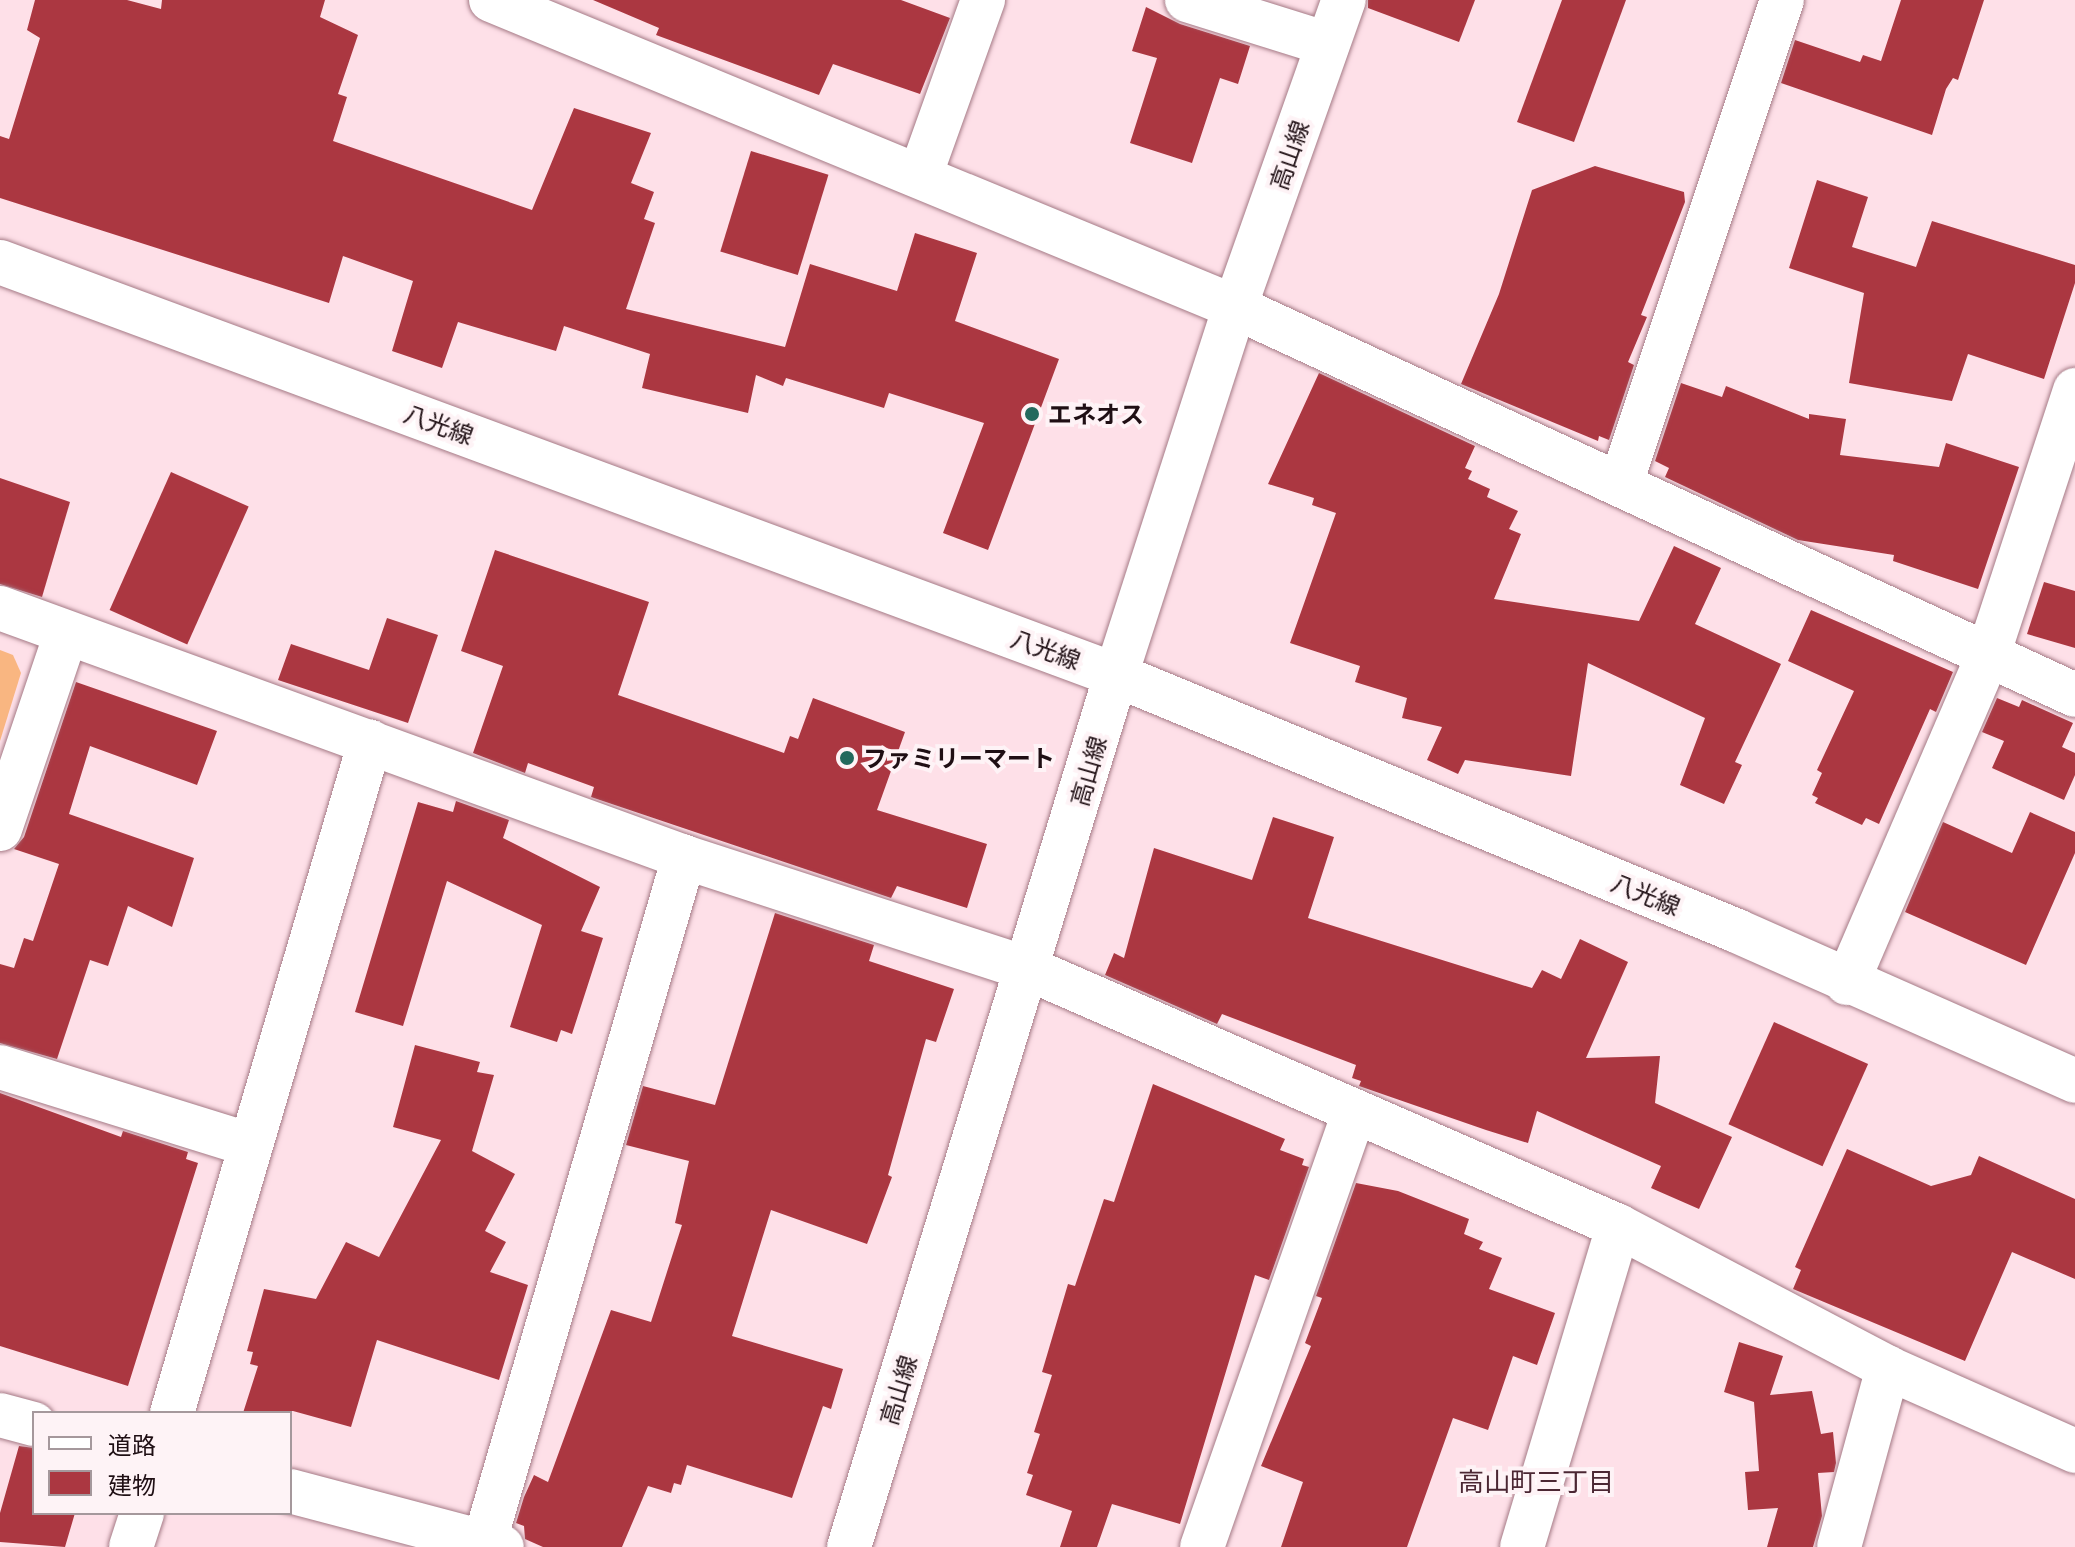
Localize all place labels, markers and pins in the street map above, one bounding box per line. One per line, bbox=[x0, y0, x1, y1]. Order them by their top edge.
place label: エネオス bbox=[1048, 400, 1144, 428]
marker: エネオス bbox=[1023, 405, 1041, 423]
place label: ファミリーマート bbox=[863, 744, 1055, 772]
marker: ファミリーマート bbox=[838, 749, 856, 767]

